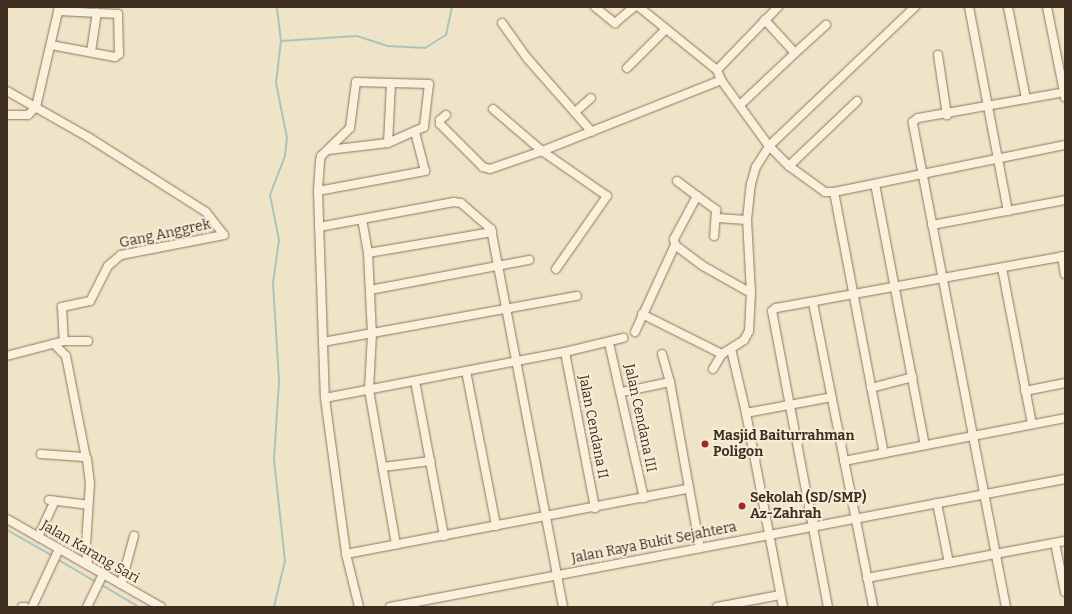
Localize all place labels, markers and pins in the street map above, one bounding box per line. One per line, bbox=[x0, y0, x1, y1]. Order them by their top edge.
place label: Masjid Baiturrahman Poligon bbox=[713, 428, 854, 460]
marker: Masjid Baiturrahman Poligon bbox=[700, 439, 710, 449]
place label: Sekolah (SD/SMP) Az-Zahrah bbox=[750, 490, 866, 522]
marker: Sekolah (SD/SMP) Az-Zahrah bbox=[737, 501, 747, 511]

